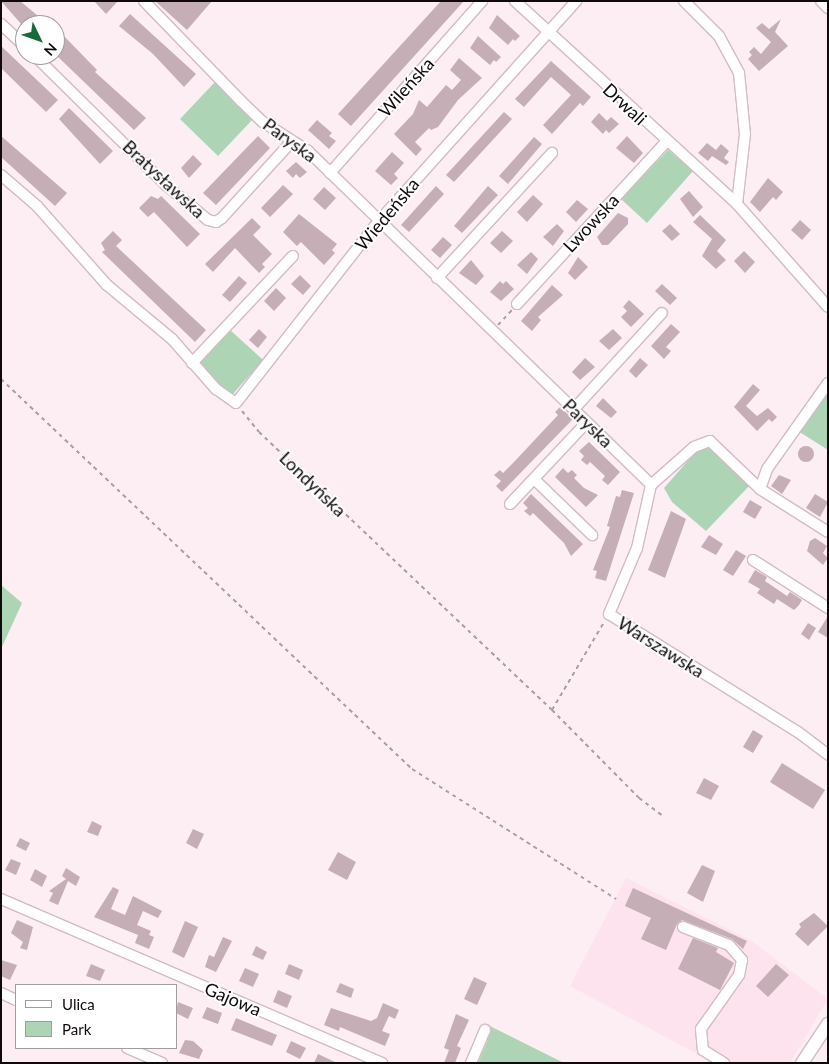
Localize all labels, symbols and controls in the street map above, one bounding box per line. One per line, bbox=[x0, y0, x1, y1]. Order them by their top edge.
north arrow bbox=[15, 15, 65, 65]
text: N bbox=[41, 40, 61, 59]
street label: Wileńska bbox=[374, 53, 438, 121]
street label: Drwali bbox=[599, 79, 651, 129]
street label: Paryska bbox=[259, 113, 321, 167]
street label: Bratysławska bbox=[118, 135, 210, 223]
street label: Wiedeńska bbox=[350, 173, 424, 255]
street label: Lwowska bbox=[559, 189, 623, 257]
street label: Paryska bbox=[559, 394, 617, 452]
street label: Londyńska bbox=[275, 447, 351, 521]
street label: Warszawska bbox=[614, 612, 708, 682]
street label: Gajowa bbox=[201, 977, 265, 1021]
legend bbox=[15, 984, 178, 1049]
text: Ulica bbox=[62, 995, 95, 1013]
text: Park bbox=[62, 1020, 91, 1038]

